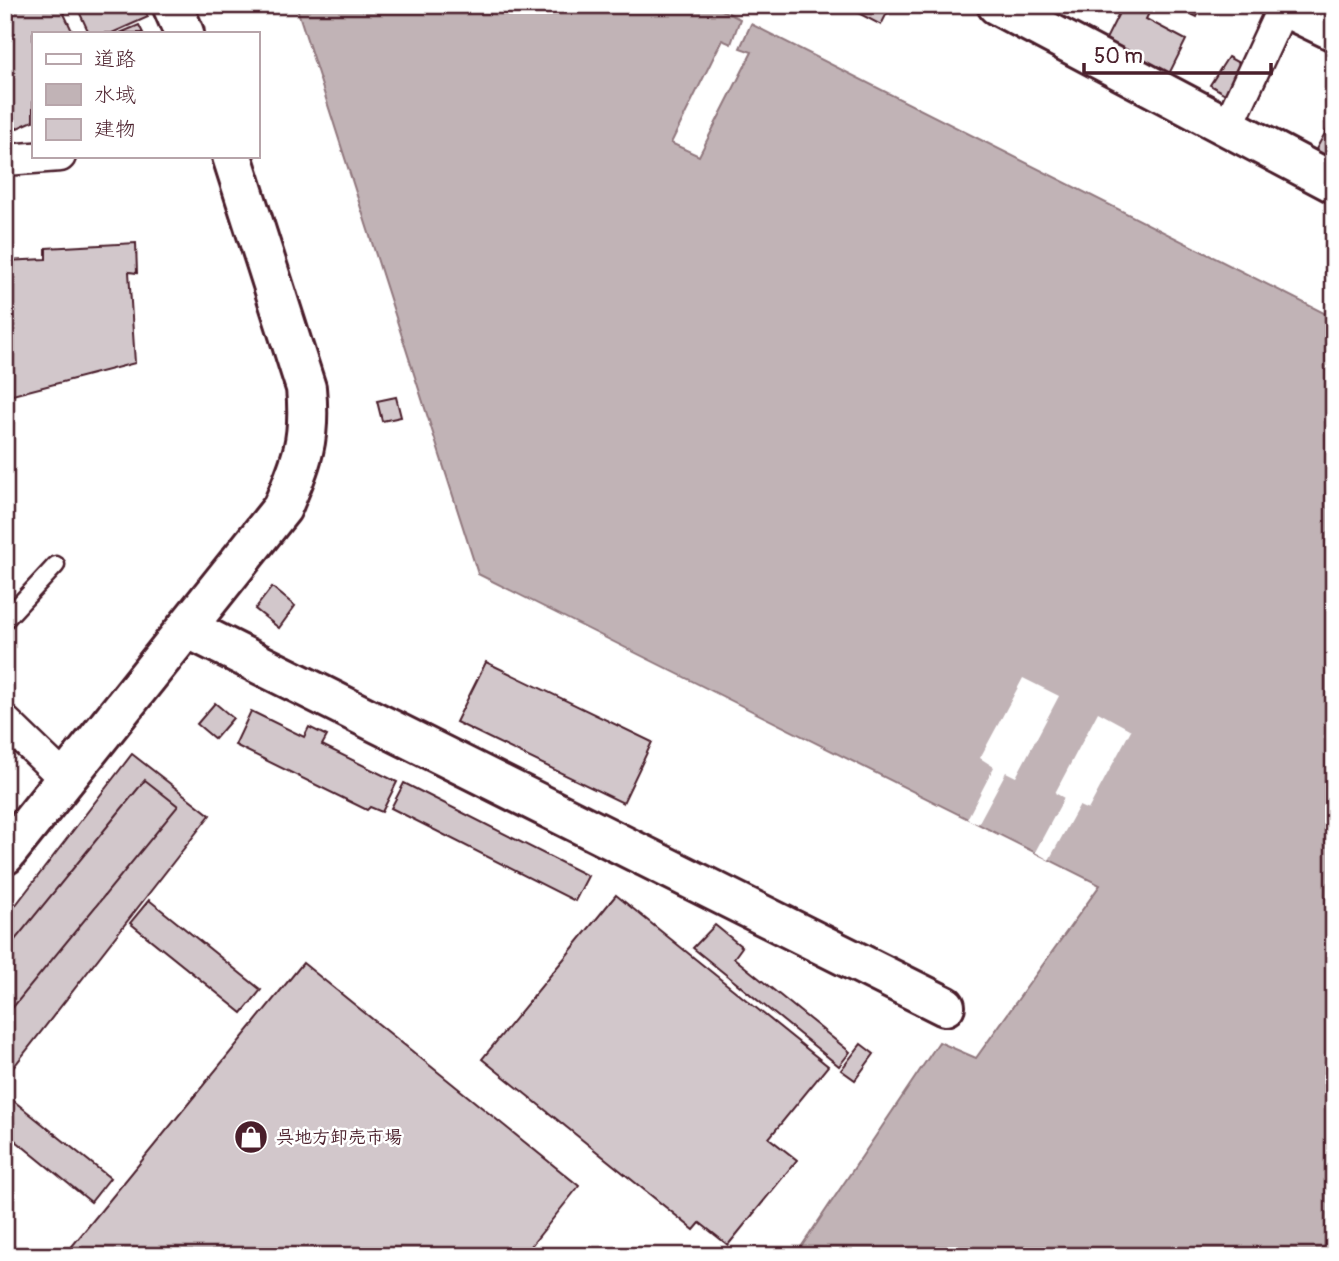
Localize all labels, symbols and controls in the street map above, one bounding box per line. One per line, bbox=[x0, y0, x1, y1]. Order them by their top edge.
legend bbox=[32, 32, 259, 158]
scale bar bbox=[1084, 32, 1271, 76]
text: 50 m bbox=[1094, 43, 1143, 70]
text: 道路 bbox=[94, 46, 136, 73]
text: 水域 bbox=[94, 82, 136, 109]
text: 建物 bbox=[94, 116, 136, 143]
shop icon: 呉地方卸売市場 bbox=[232, 1118, 270, 1156]
place label: 呉地方卸売市場 bbox=[276, 1126, 402, 1149]

